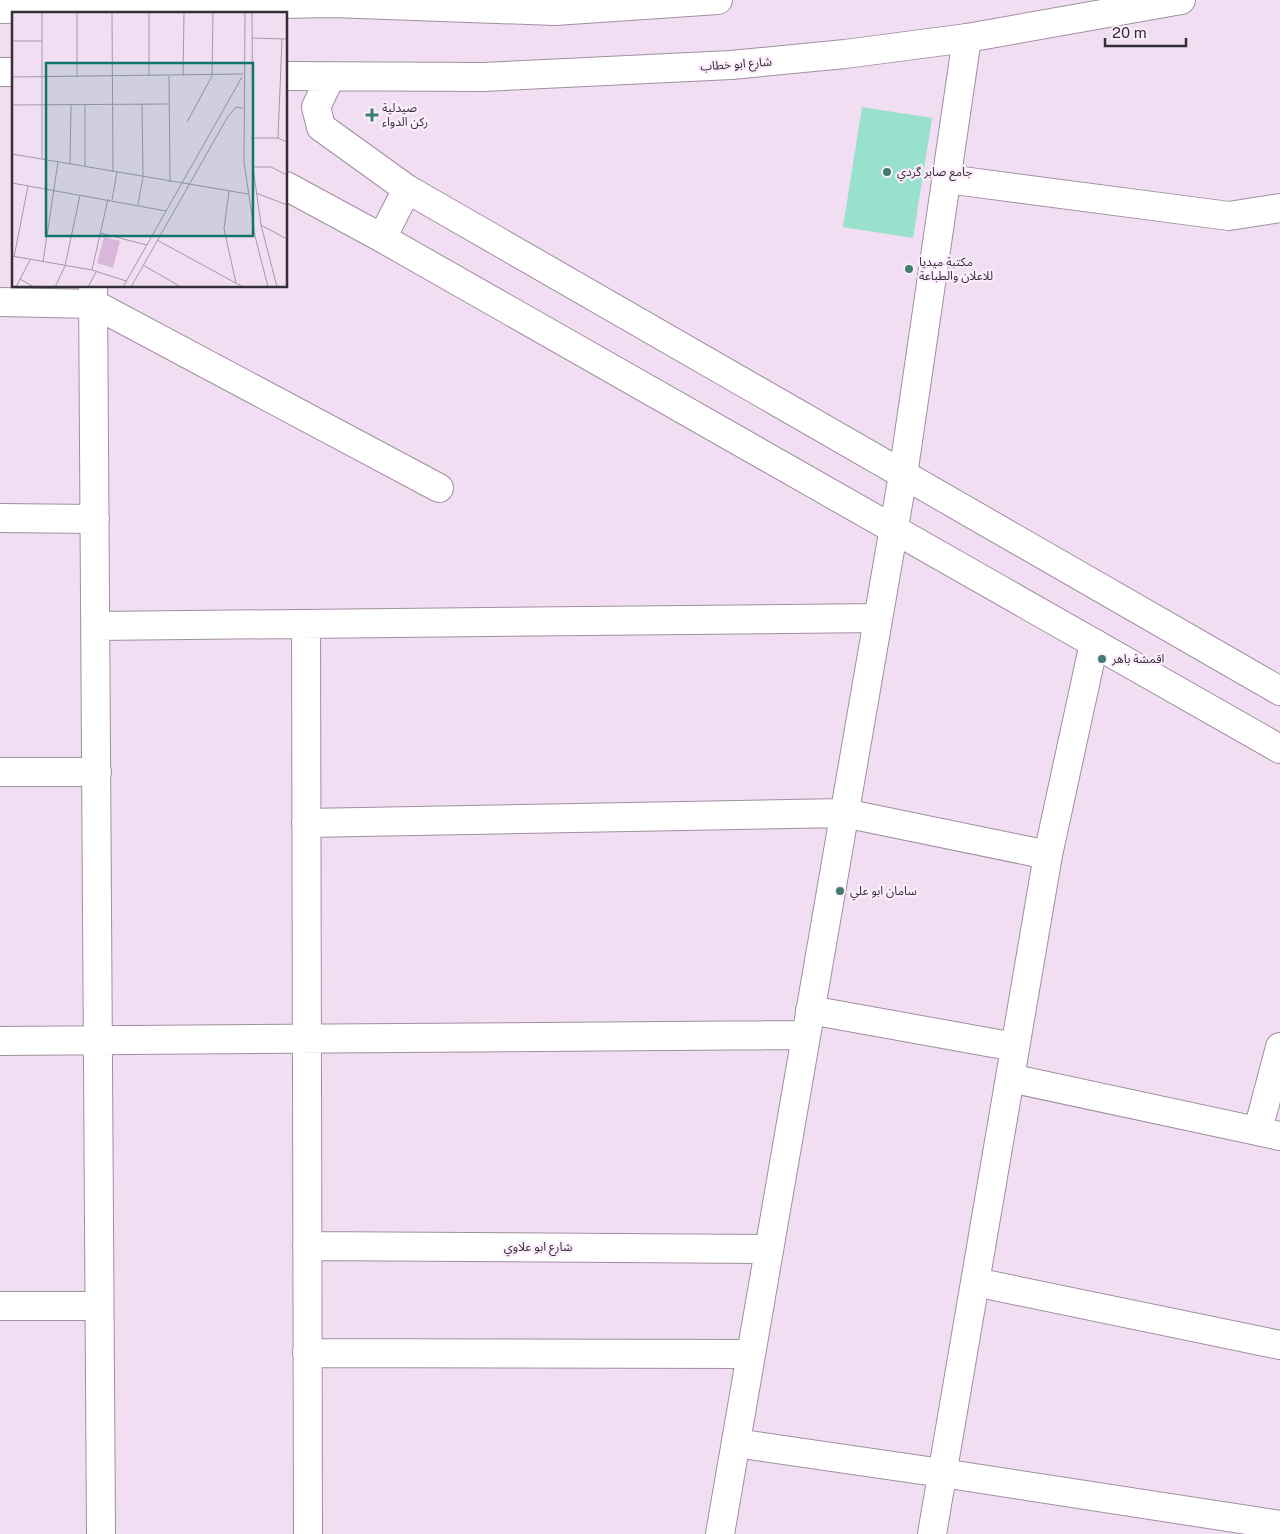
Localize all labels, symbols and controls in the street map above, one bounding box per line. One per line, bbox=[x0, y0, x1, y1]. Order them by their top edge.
inset map bbox=[12, 12, 288, 288]
scale bar bbox=[1105, 15, 1186, 47]
text: 20 m bbox=[1112, 24, 1147, 41]
street label: شارع ابو خطاب bbox=[700, 55, 773, 75]
place label: صيدلية ركن الدواء bbox=[382, 101, 428, 129]
marker: صيدلية ركن الدواء bbox=[366, 109, 378, 121]
place label: جامع صابر گردي bbox=[897, 165, 973, 182]
marker: جامع صابر گردي bbox=[881, 166, 893, 178]
place label: مكتبة ميديا للاعلان والطباعة bbox=[919, 255, 993, 283]
marker: مكتبة ميديا للاعلان والطباعة bbox=[903, 263, 915, 275]
place label: اقمشة باهر bbox=[1111, 652, 1165, 666]
marker: اقمشة باهر bbox=[1096, 653, 1108, 665]
place label: سامان ابو علي bbox=[850, 884, 917, 901]
marker: سامان ابو علي bbox=[834, 885, 846, 897]
street label: شارع ابو علاوي bbox=[504, 1240, 572, 1257]

